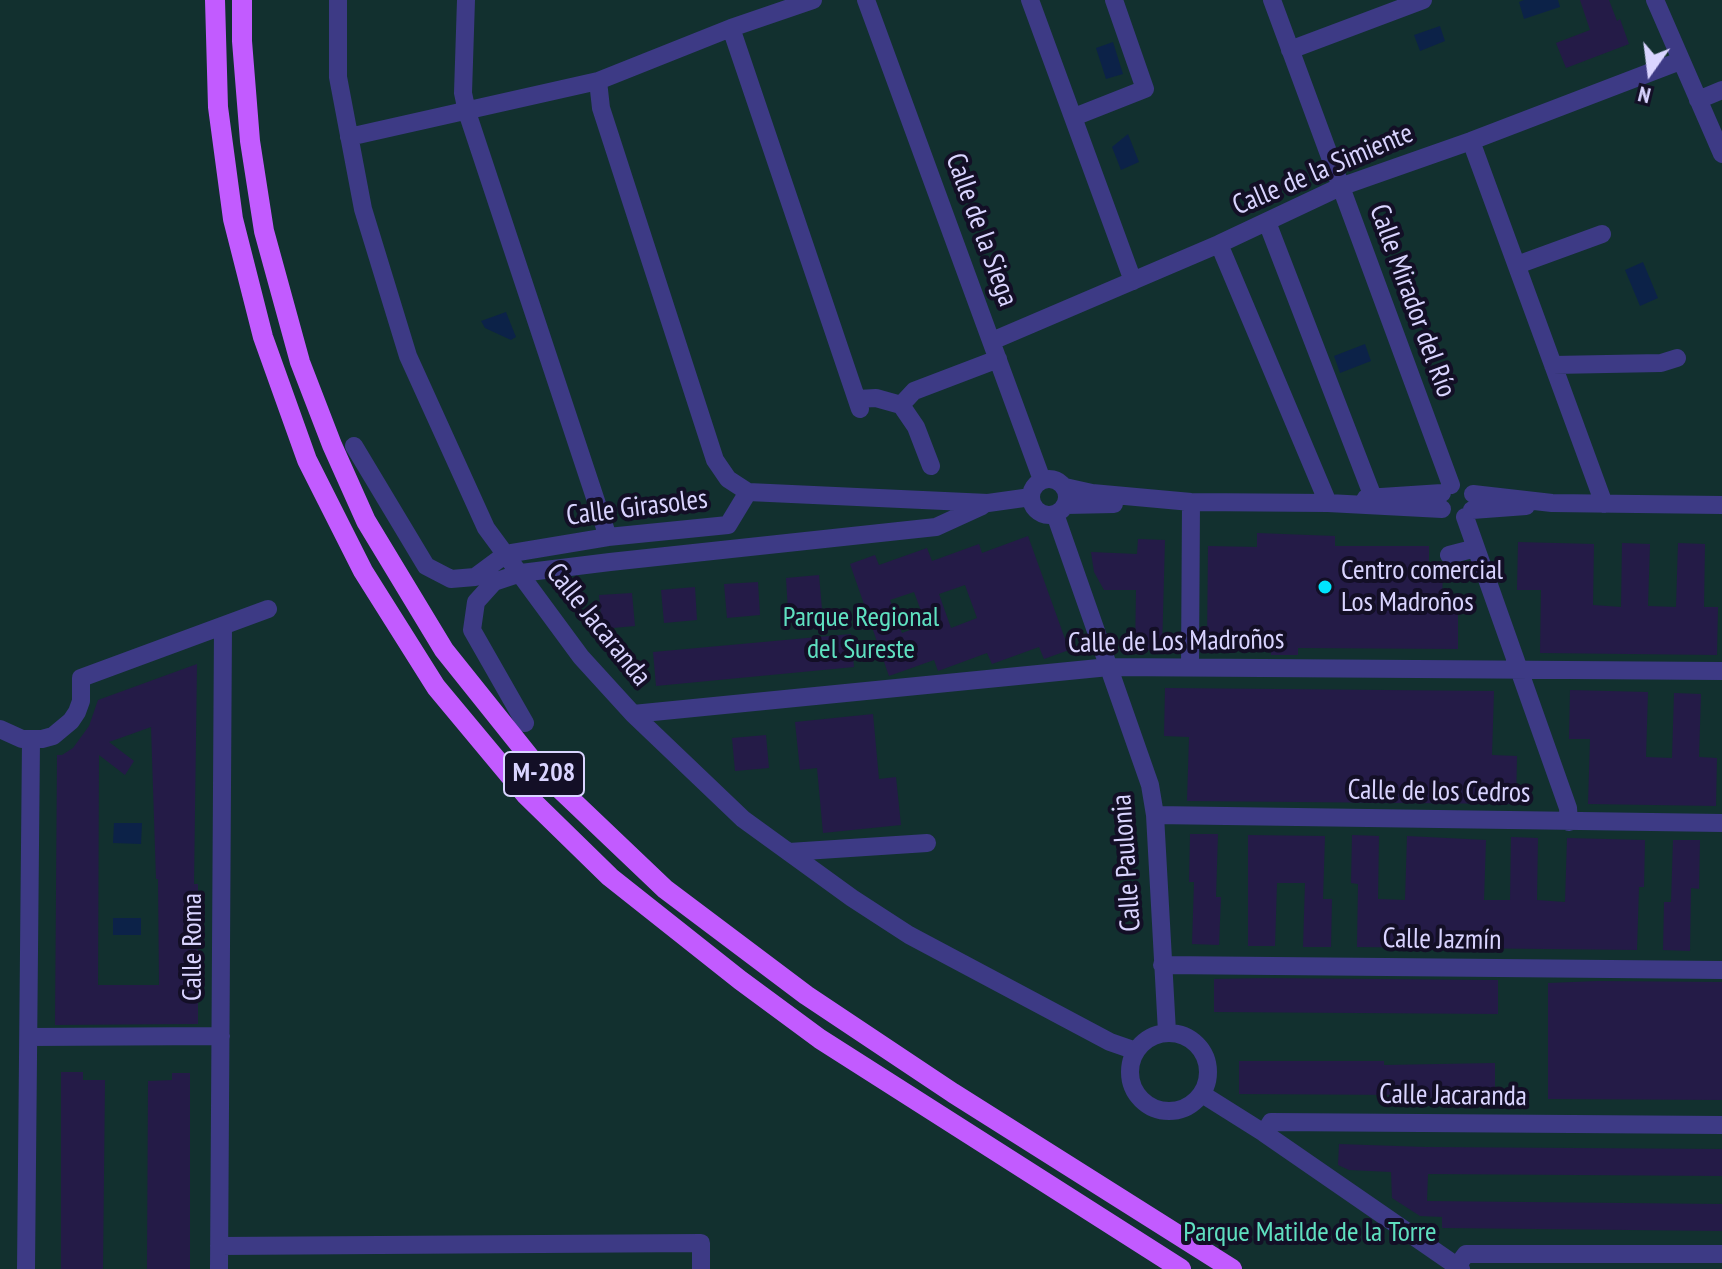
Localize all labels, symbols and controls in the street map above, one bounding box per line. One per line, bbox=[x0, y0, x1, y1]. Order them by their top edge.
north arrow bbox=[1610, 32, 1690, 112]
text: N bbox=[1635, 80, 1653, 110]
street label: Calle de la Simiente bbox=[1228, 117, 1418, 223]
street label: Calle de la Siega bbox=[938, 149, 1024, 311]
street label: Calle Mirador del Río bbox=[1362, 200, 1462, 402]
street label: Calle Girasoles bbox=[564, 483, 710, 533]
place label: Centro comercial Los Madroños bbox=[1341, 554, 1503, 620]
street label: Calle Jacaranda bbox=[538, 557, 658, 693]
marker: Centro comercial Los Madroños bbox=[1316, 578, 1334, 596]
park label: Parque Regional del Sureste bbox=[783, 601, 939, 667]
street label: Calle de Los Madroños bbox=[1067, 623, 1285, 661]
road number: M-208 bbox=[504, 752, 584, 796]
street label: Calle de los Cedros bbox=[1347, 774, 1531, 810]
street label: Calle Paulonia bbox=[1105, 793, 1149, 933]
street label: Calle Roma bbox=[176, 893, 210, 1001]
street label: Calle Jazmín bbox=[1382, 922, 1502, 958]
street label: Calle Jacaranda bbox=[1379, 1078, 1527, 1114]
park label: Parque Matilde de la Torre bbox=[1183, 1216, 1437, 1250]

